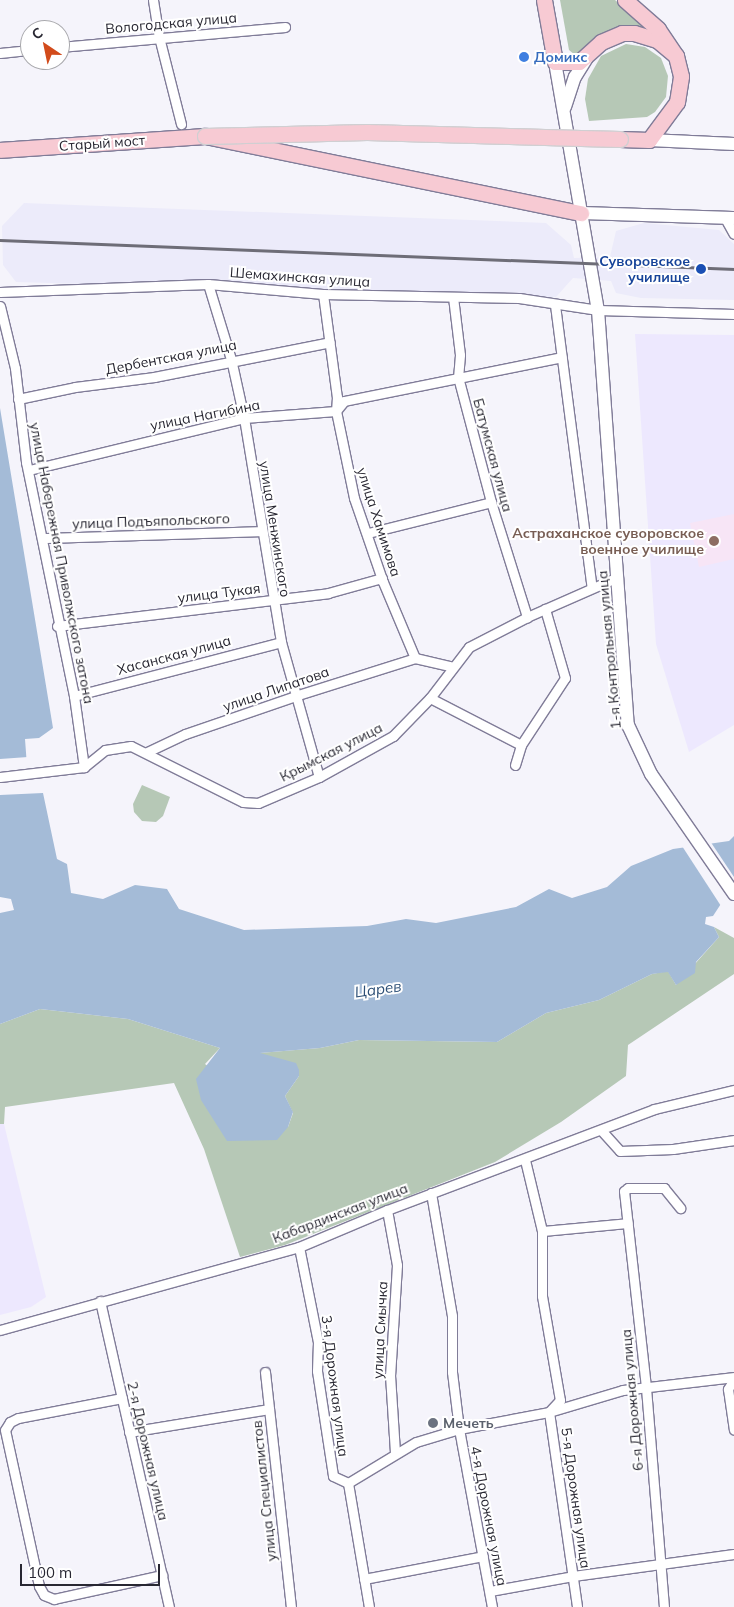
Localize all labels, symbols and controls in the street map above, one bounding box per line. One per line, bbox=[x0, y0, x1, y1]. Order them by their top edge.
street label: Вологодская улица bbox=[105, 9, 237, 37]
north arrow bbox=[20, 20, 70, 70]
text: С bbox=[28, 23, 46, 44]
place label: Домикс bbox=[534, 49, 588, 65]
marker: Домикс bbox=[518, 51, 530, 63]
street label: Старый мост bbox=[58, 132, 146, 154]
place label: Суворовское училище bbox=[599, 253, 690, 286]
marker: Суворовское училище bbox=[694, 262, 708, 276]
street label: Шемахинская улица bbox=[229, 264, 371, 290]
street label: Дербентская улица bbox=[104, 336, 238, 378]
street label: улица Нагибина bbox=[149, 396, 261, 434]
street label: Батумская улица bbox=[470, 396, 516, 514]
street label: улица Набережная Приволжского затона bbox=[26, 421, 98, 705]
street label: улица Менжинского bbox=[256, 460, 294, 598]
street label: улица Хамимова bbox=[353, 465, 405, 579]
street label: улица Подъяпольского bbox=[72, 510, 230, 532]
place label: Астраханское суворовское военное училище bbox=[512, 525, 704, 558]
marker: Астраханское суворовское военное училище bbox=[708, 535, 720, 547]
street label: 1-я Контрольная улица bbox=[594, 570, 624, 730]
street label: улица Тукая bbox=[177, 580, 261, 606]
street label: Хасанская улица bbox=[115, 632, 233, 678]
street label: улица Липатова bbox=[221, 663, 331, 715]
street label: Крымская улица bbox=[277, 719, 385, 785]
water label: Царев bbox=[353, 977, 403, 1001]
street label: Кабардинская улица bbox=[270, 1179, 410, 1247]
street label: улица Смычка bbox=[369, 1281, 391, 1379]
street label: 3-я Дорожная улица bbox=[318, 1314, 352, 1458]
street label: 6-я Дорожная улица bbox=[617, 1328, 647, 1472]
street label: 2-я Дорожная улица bbox=[124, 1380, 172, 1522]
place label: Мечеть bbox=[443, 1415, 494, 1431]
marker: Мечеть bbox=[427, 1417, 439, 1429]
street label: улица Специалистов bbox=[248, 1420, 280, 1562]
street label: 5-я Дорожная улица bbox=[558, 1426, 594, 1570]
street label: 4-я Дорожная улица bbox=[467, 1445, 511, 1587]
scale bar bbox=[22, 1554, 162, 1586]
text: 100 m bbox=[28, 1563, 72, 1582]

